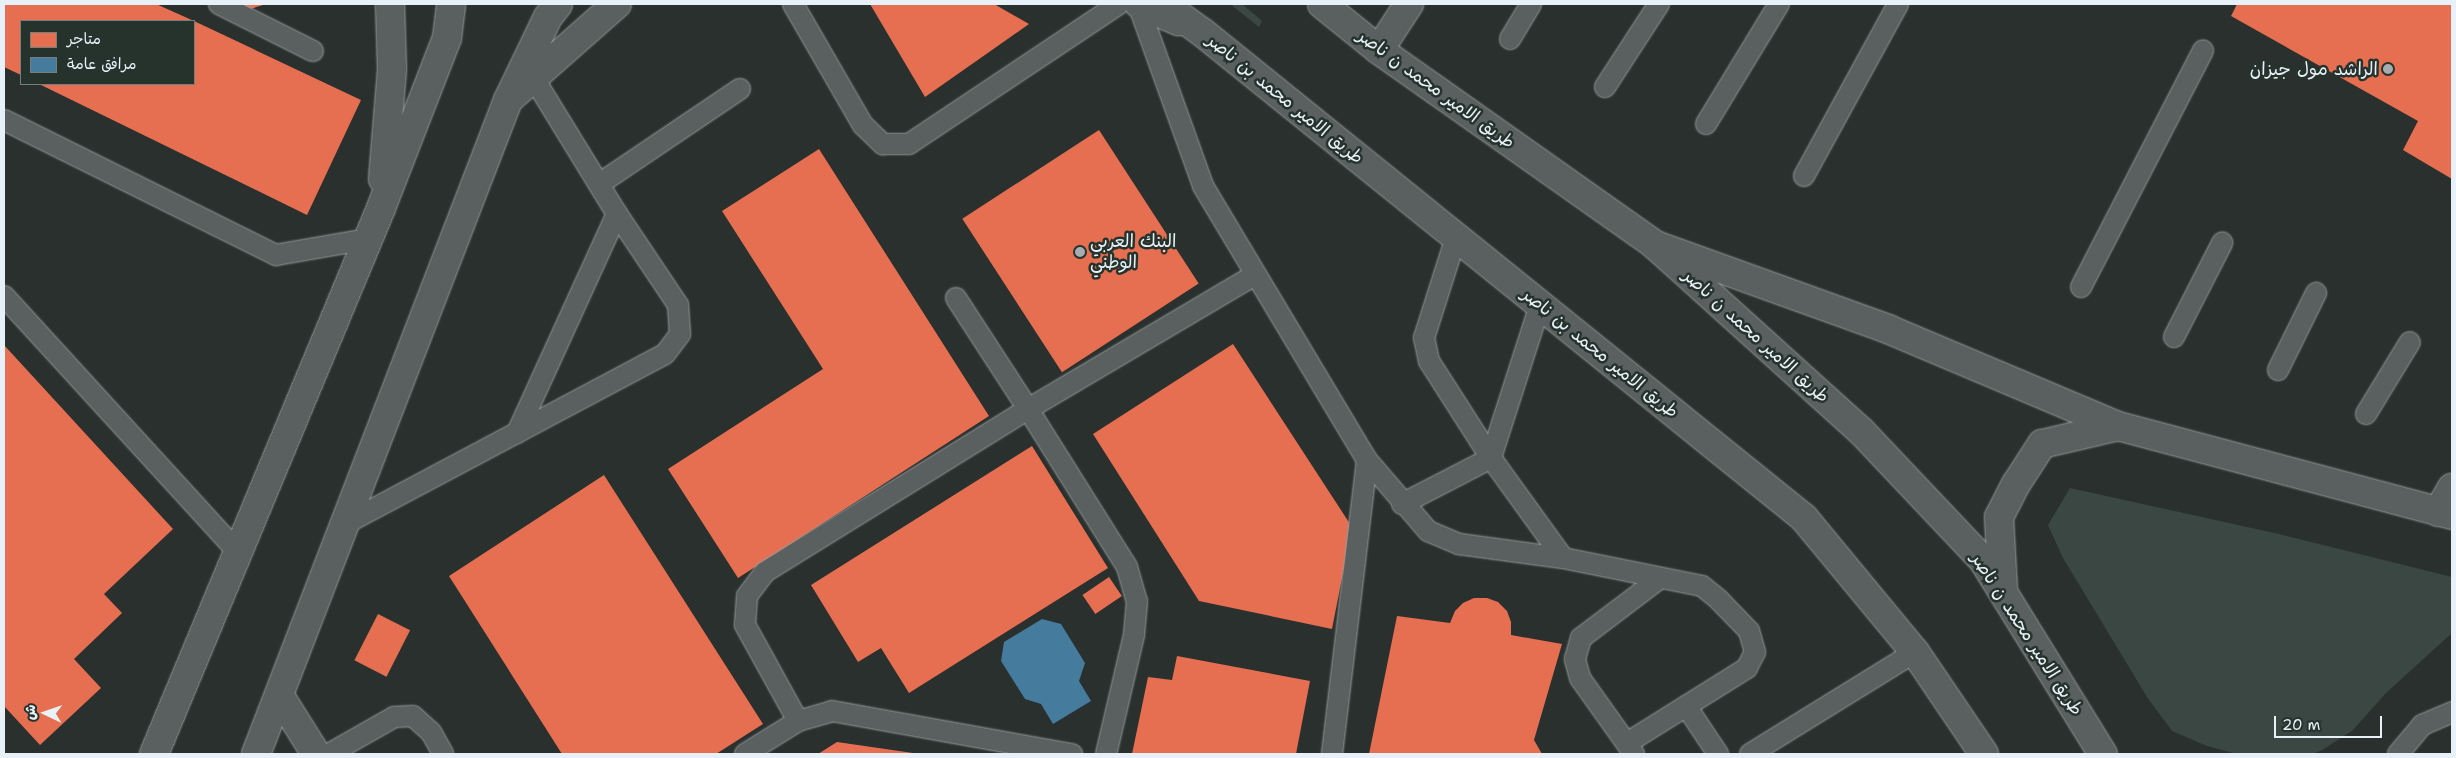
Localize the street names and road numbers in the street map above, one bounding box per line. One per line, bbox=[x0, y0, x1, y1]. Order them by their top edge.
street label: طريق الامير محمد ن ناصر bbox=[1353, 25, 1519, 153]
street label: طريق الامير محمد بن ناصر bbox=[1202, 29, 1368, 169]
street label: طريق الامير محمد ن ناصر bbox=[1678, 265, 1834, 407]
street label: طريق الامير محمد بن ناصر bbox=[1517, 283, 1683, 423]
street label: طريق الامير محمد ن ناصر bbox=[1966, 549, 2088, 719]

